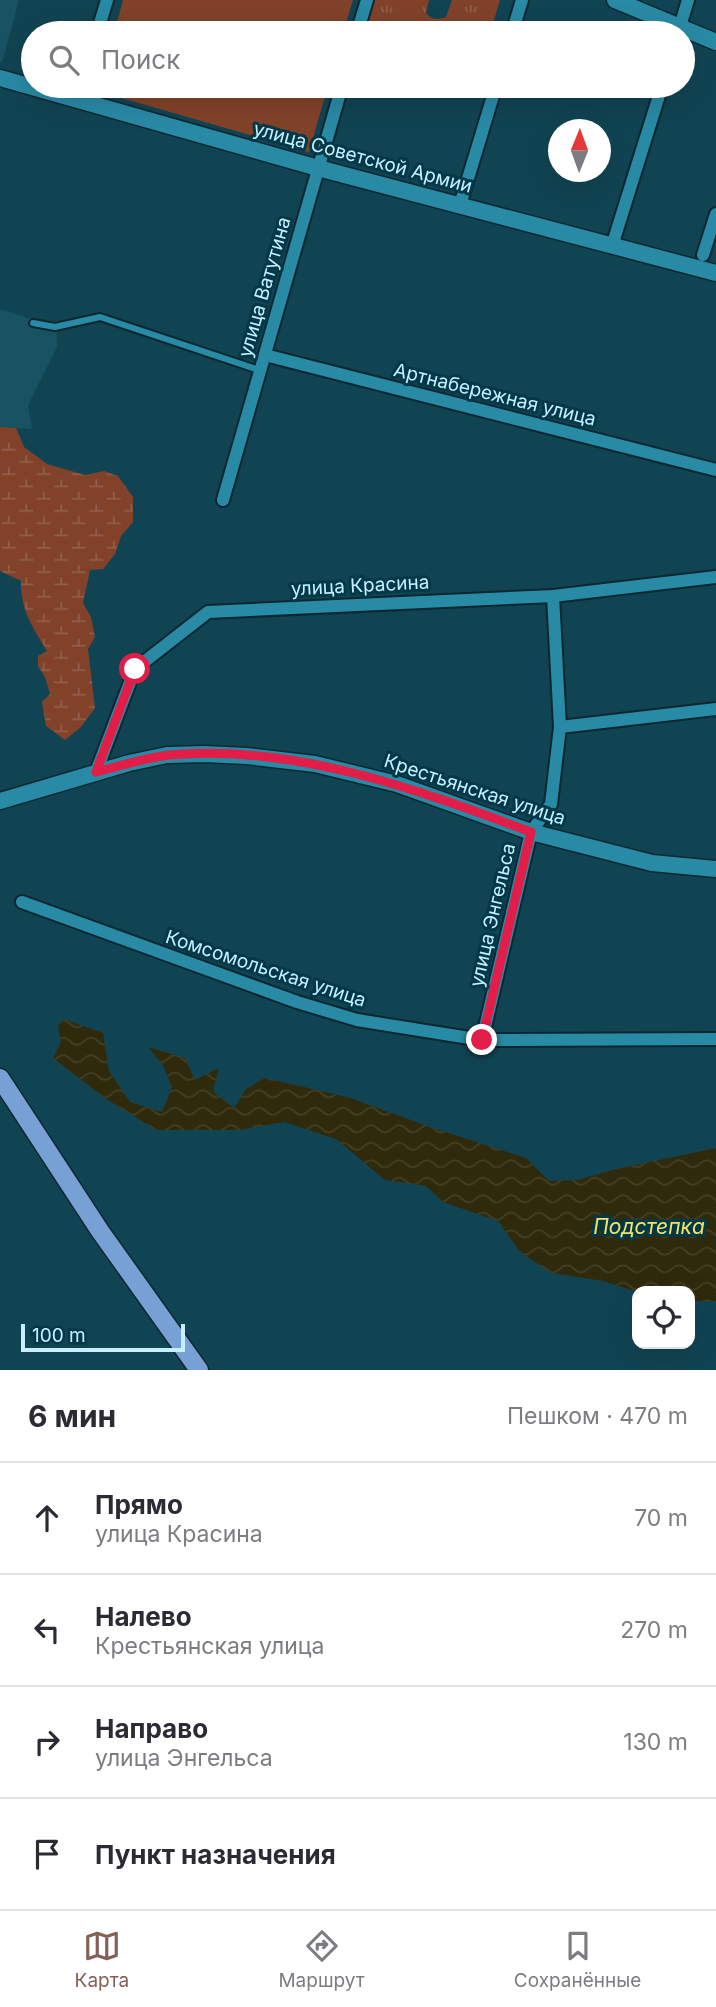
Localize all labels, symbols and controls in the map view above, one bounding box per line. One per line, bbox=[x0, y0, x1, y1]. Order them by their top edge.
search box bbox=[21, 21, 695, 98]
icon: search bbox=[45, 41, 83, 79]
text: Поиск bbox=[101, 44, 180, 75]
street label: улица Советской Армии bbox=[251, 117, 475, 198]
north arrow bbox=[548, 119, 611, 182]
street label: улица Ватутина bbox=[233, 214, 295, 360]
street label: Артнабережная улица bbox=[391, 358, 598, 431]
street label: улица Красина bbox=[290, 570, 430, 601]
route start bbox=[119, 653, 150, 684]
street label: Крестьянская улица bbox=[381, 749, 569, 830]
street label: улица Энгельса bbox=[465, 841, 520, 989]
street label: Комсомольская улица bbox=[163, 925, 369, 1012]
route end bbox=[466, 1024, 497, 1055]
water label: Подстепка bbox=[593, 1214, 705, 1239]
map controls bbox=[632, 1286, 695, 1349]
button: locate bbox=[632, 1286, 695, 1349]
scale bar bbox=[21, 1321, 186, 1353]
text: 100 m bbox=[32, 1324, 86, 1347]
text: 6 мин bbox=[28, 1398, 116, 1434]
text: Пешком · 470 m bbox=[507, 1402, 688, 1430]
text: Прямо bbox=[95, 1489, 183, 1520]
icon: ahead bbox=[28, 1499, 66, 1537]
text: 70 m bbox=[634, 1504, 688, 1532]
text: улица Красина bbox=[95, 1520, 263, 1548]
text: Налево bbox=[95, 1601, 192, 1632]
icon: left bbox=[28, 1611, 66, 1649]
text: 270 m bbox=[620, 1616, 688, 1644]
text: Крестьянская улица bbox=[95, 1632, 324, 1660]
text: Направо bbox=[95, 1713, 208, 1744]
icon: right bbox=[28, 1723, 66, 1761]
text: 130 m bbox=[623, 1728, 688, 1756]
text: улица Энгельса bbox=[95, 1744, 273, 1772]
icon: arrive bbox=[28, 1835, 66, 1873]
text: Пункт назначения bbox=[95, 1839, 336, 1870]
tab: Карта bbox=[75, 1927, 129, 1992]
tab: Маршрут bbox=[278, 1927, 365, 1992]
tab: Сохранённые bbox=[514, 1927, 641, 1992]

